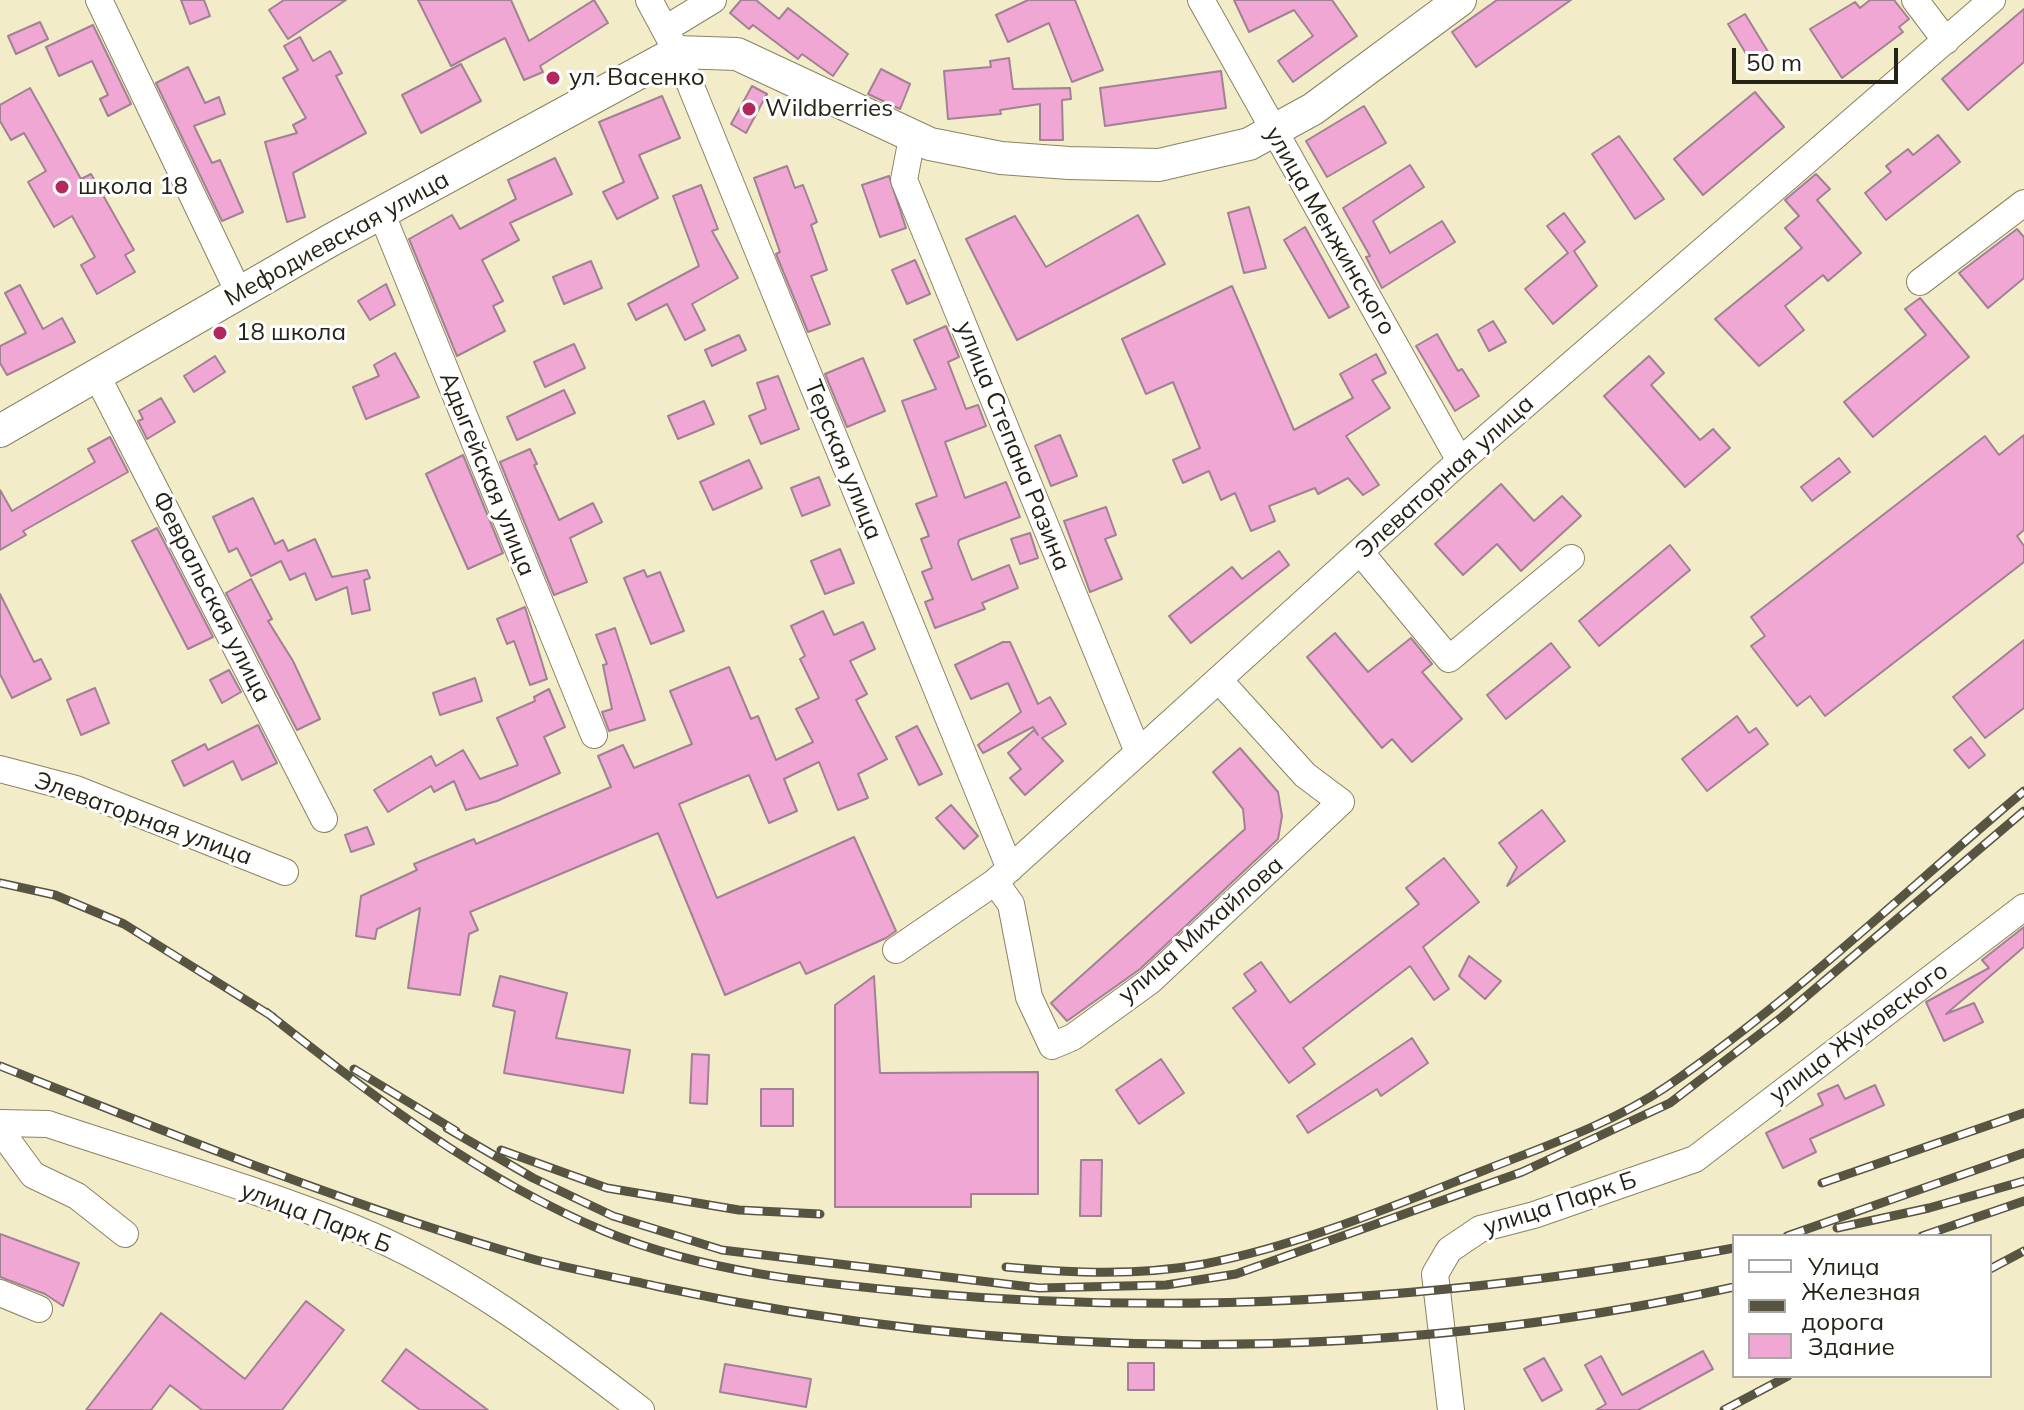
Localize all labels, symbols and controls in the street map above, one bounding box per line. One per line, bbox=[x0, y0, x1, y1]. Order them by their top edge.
scale bar bbox=[1736, 32, 1902, 82]
text: 50 m bbox=[1746, 47, 1802, 77]
place label: ул. Васенко bbox=[569, 64, 705, 92]
marker: ул. Васенко bbox=[544, 69, 562, 87]
place label: Wildberries bbox=[765, 95, 893, 123]
marker: Wildberries bbox=[740, 100, 758, 118]
street label: улица Менжинского bbox=[1259, 122, 1401, 340]
street label: Мефодиевская улица bbox=[220, 165, 454, 313]
place label: школа 18 bbox=[78, 173, 188, 201]
marker: школа 18 bbox=[53, 178, 71, 196]
street label: улица Степана Разина bbox=[950, 317, 1076, 575]
place label: 18 школа bbox=[236, 319, 346, 347]
marker: 18 школа bbox=[211, 324, 229, 342]
street label: Адыгейская улица bbox=[433, 368, 541, 580]
street label: Терская улица bbox=[798, 376, 888, 544]
street label: Элеваторная улица bbox=[1350, 389, 1540, 565]
street label: Февральская улица bbox=[145, 487, 277, 707]
street label: Элеваторная улица bbox=[30, 766, 256, 872]
street label: улица Михайлова bbox=[1113, 851, 1289, 1009]
street label: улица Жуковского bbox=[1764, 956, 1954, 1110]
street label: улица Парк Б bbox=[1480, 1166, 1640, 1242]
street label: улица Парк Б bbox=[236, 1176, 396, 1260]
legend bbox=[1732, 1234, 1992, 1378]
text: Улица bbox=[1808, 1251, 1880, 1281]
text: Железная дорога bbox=[1802, 1276, 1920, 1336]
text: Здание bbox=[1808, 1331, 1895, 1361]

